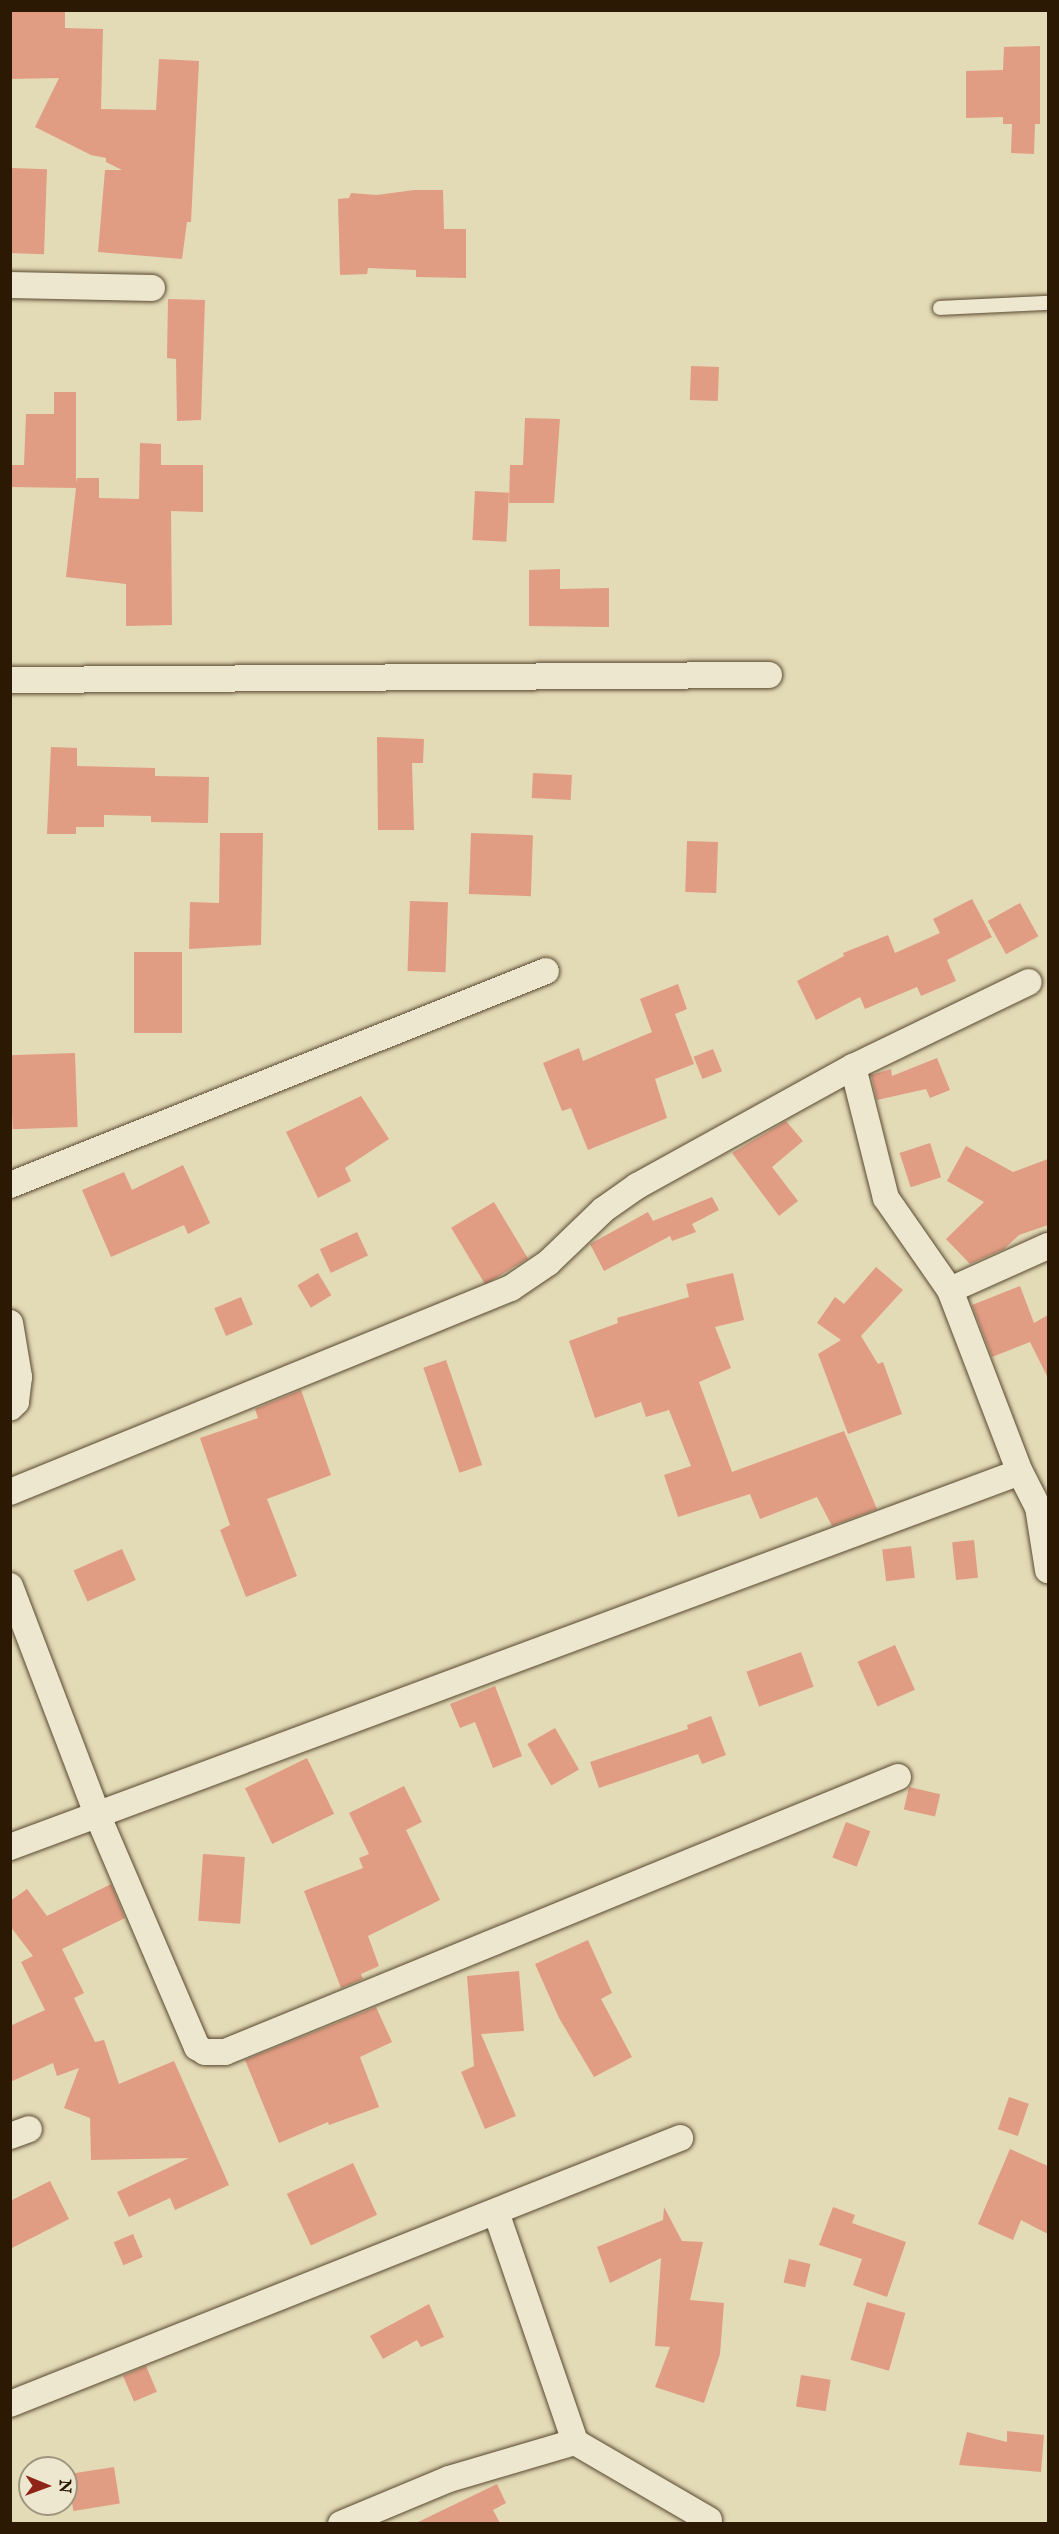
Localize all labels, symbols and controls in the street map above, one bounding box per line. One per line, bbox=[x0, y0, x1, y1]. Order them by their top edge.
north arrow bbox=[18, 2456, 78, 2516]
text: N bbox=[54, 2479, 74, 2493]

